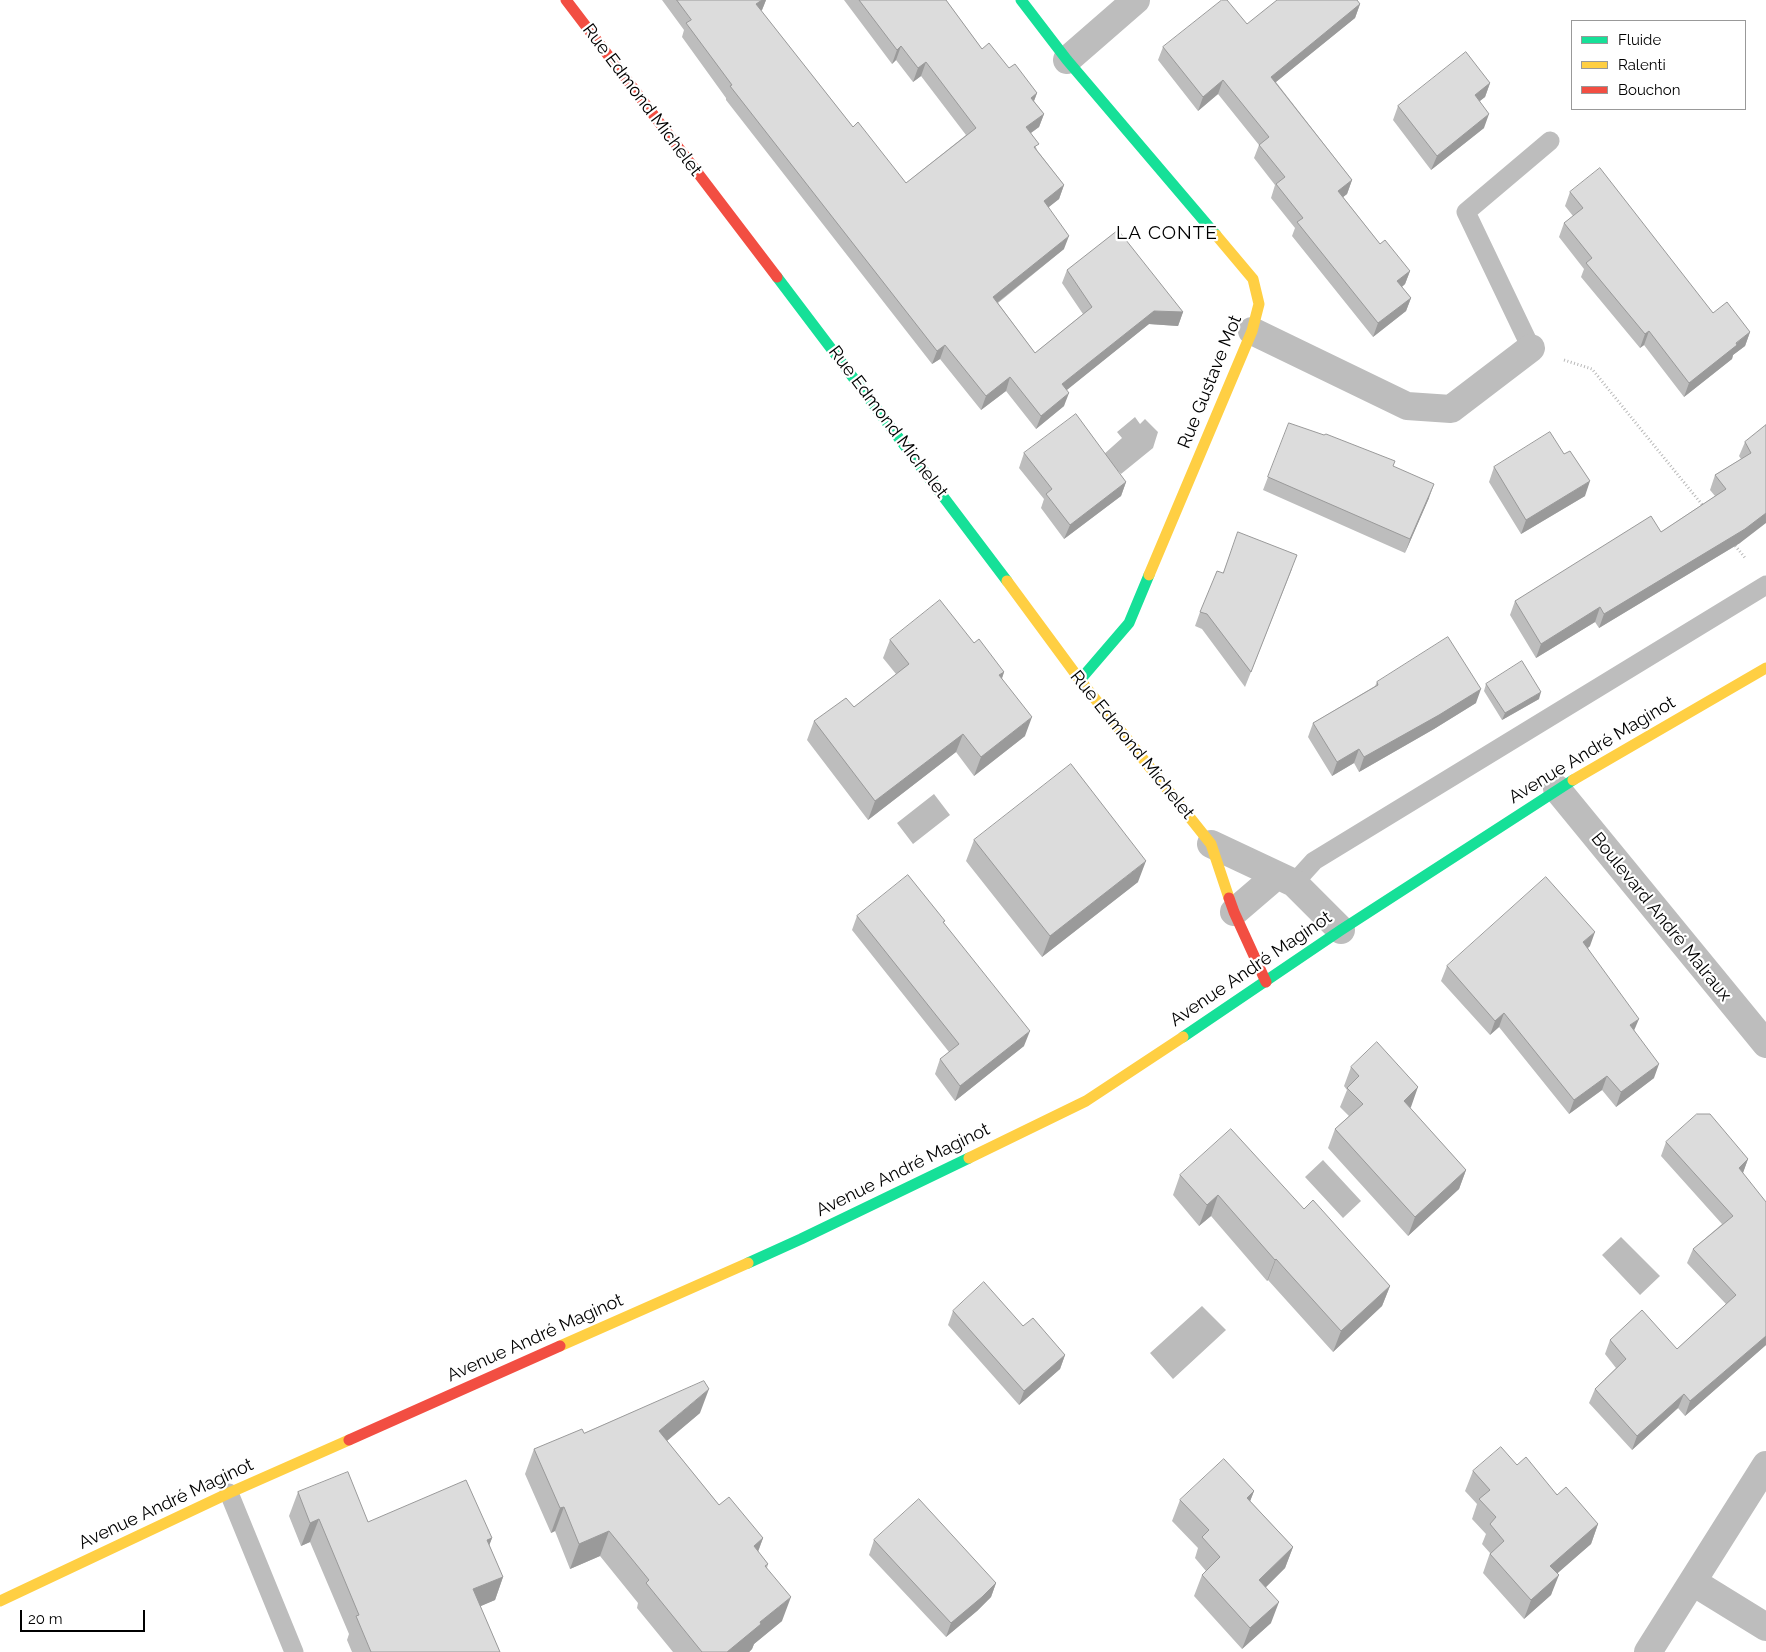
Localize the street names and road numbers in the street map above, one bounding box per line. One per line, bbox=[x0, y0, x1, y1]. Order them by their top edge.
street label: Rue Edmond Michelet bbox=[578, 20, 706, 180]
street label: Rue Gustave Mot bbox=[1173, 312, 1247, 452]
street label: Rue Edmond Michelet bbox=[824, 342, 952, 502]
street label: Rue Edmond Michelet bbox=[1065, 666, 1199, 824]
street label: Avenue André Maginot bbox=[1505, 692, 1679, 808]
street label: Boulevard André Malraux bbox=[1586, 828, 1736, 1006]
street label: Avenue André Maginot bbox=[1166, 907, 1336, 1031]
street label: Avenue André Maginot bbox=[813, 1119, 993, 1221]
street label: Avenue André Maginot bbox=[444, 1289, 626, 1387]
street label: Avenue André Maginot bbox=[75, 1454, 257, 1554]

